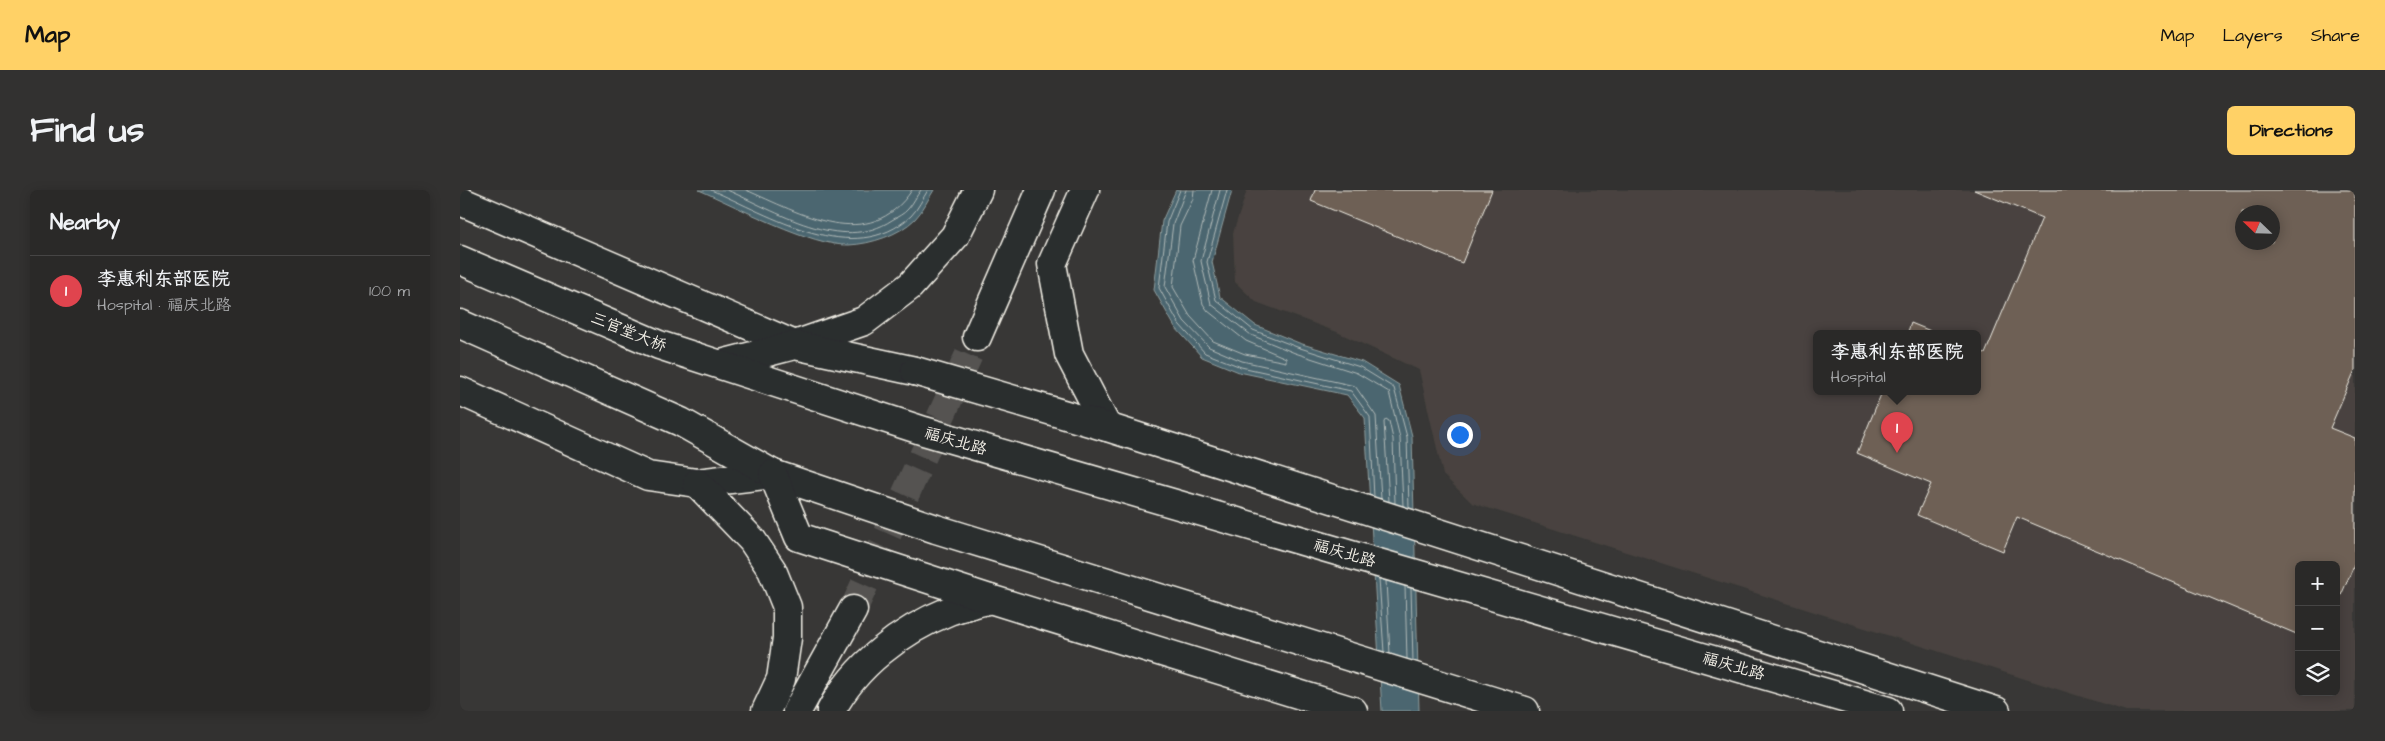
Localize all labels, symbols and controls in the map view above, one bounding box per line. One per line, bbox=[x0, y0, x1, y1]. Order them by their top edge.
text: Map bbox=[25, 18, 70, 52]
text: Map bbox=[2160, 23, 2194, 48]
text: Layers bbox=[2222, 23, 2283, 48]
text: Share bbox=[2311, 23, 2360, 48]
text: Find us bbox=[30, 106, 144, 155]
button: Directions bbox=[2227, 106, 2355, 155]
north arrow bbox=[2235, 205, 2280, 250]
text: Nearby bbox=[50, 208, 120, 237]
text: 李惠利东部医院 bbox=[97, 266, 230, 293]
text: 1 bbox=[65, 280, 67, 302]
text: 100 m bbox=[369, 280, 410, 302]
text: Hospital · 福庆北路 bbox=[97, 294, 231, 316]
street label: 三官堂大桥 bbox=[587, 307, 670, 357]
popup bbox=[1813, 330, 1981, 395]
text: 李惠利东部医院 bbox=[1830, 339, 1964, 366]
text: Hospital bbox=[1830, 366, 1886, 388]
pin: 1 bbox=[1881, 412, 1913, 453]
street label: 福庆北路 bbox=[922, 422, 990, 460]
your location bbox=[1447, 422, 1473, 448]
street label: 福庆北路 bbox=[1311, 534, 1379, 572]
map controls bbox=[2295, 561, 2340, 696]
button: + bbox=[2295, 561, 2340, 606]
button: − bbox=[2295, 606, 2340, 651]
street label: 福庆北路 bbox=[1700, 647, 1768, 685]
button: layers bbox=[2295, 651, 2340, 696]

